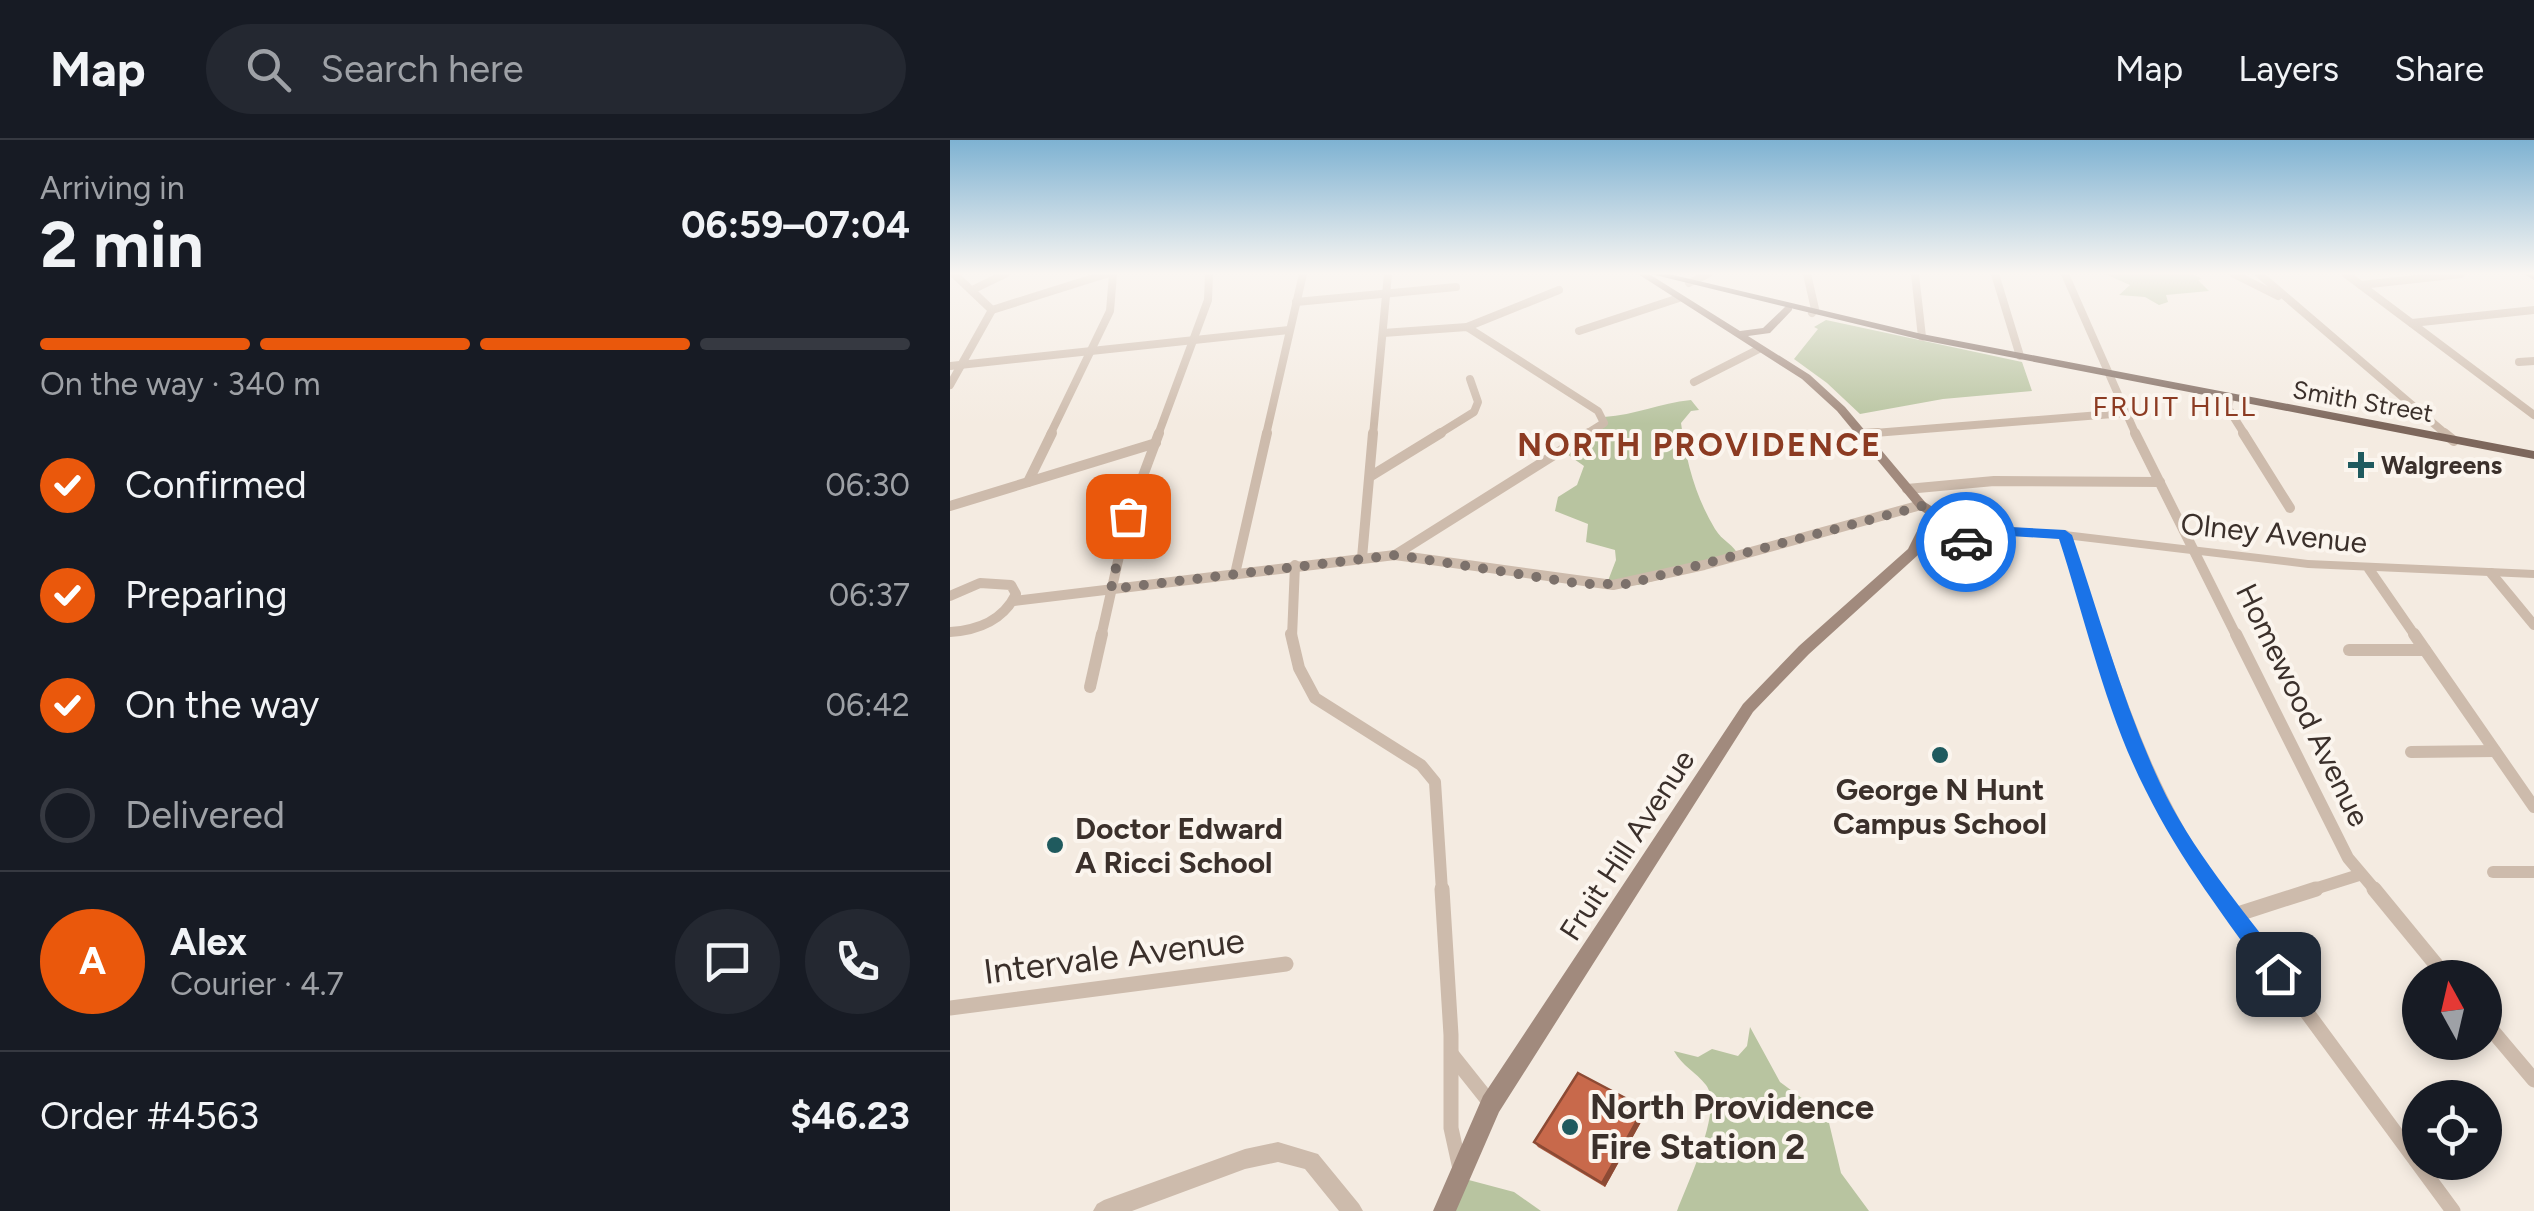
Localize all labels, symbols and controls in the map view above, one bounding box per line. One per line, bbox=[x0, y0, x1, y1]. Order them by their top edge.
search box bbox=[206, 24, 906, 114]
text: Map bbox=[50, 40, 146, 98]
icon: search bbox=[241, 42, 296, 97]
text: Search here bbox=[321, 46, 524, 92]
text: Map bbox=[2115, 48, 2183, 90]
text: Layers bbox=[2238, 48, 2339, 90]
text: Share bbox=[2394, 48, 2484, 90]
text: Arriving in bbox=[40, 169, 185, 207]
text: 06:59–07:04 bbox=[681, 202, 910, 248]
text: 2 min bbox=[40, 205, 204, 283]
text: On the way · 340 m bbox=[40, 365, 320, 403]
street label: Smith Street bbox=[2290, 374, 2436, 428]
district label: FRUIT HILL bbox=[2092, 389, 2258, 423]
district label: NORTH PROVIDENCE bbox=[1517, 426, 1883, 464]
place label: Walgreens bbox=[2381, 450, 2502, 480]
marker: Walgreens bbox=[2350, 454, 2372, 476]
icon: check bbox=[40, 458, 95, 513]
text: Confirmed bbox=[125, 462, 307, 508]
text: 06:30 bbox=[825, 466, 910, 504]
pin bbox=[1086, 474, 1171, 559]
icon: bag bbox=[1101, 489, 1156, 544]
courier bbox=[1916, 492, 2016, 592]
street label: Olney Avenue bbox=[2179, 505, 2369, 561]
icon: car bbox=[1939, 515, 1994, 570]
icon: check bbox=[40, 568, 95, 623]
text: Preparing bbox=[125, 572, 287, 618]
text: 06:37 bbox=[829, 576, 910, 614]
street label: Homewood Avenue bbox=[2228, 577, 2378, 833]
icon: check bbox=[40, 678, 95, 733]
text: On the way bbox=[125, 682, 319, 728]
text: 06:42 bbox=[826, 686, 910, 724]
street label: Fruit Hill Avenue bbox=[1552, 743, 1702, 947]
marker: George N Hunt Campus School bbox=[1929, 744, 1951, 766]
place label: George N Hunt Campus School bbox=[1833, 771, 2047, 842]
text: Delivered bbox=[125, 792, 285, 838]
place label: Doctor Edward A Ricci School bbox=[1075, 810, 1283, 881]
marker: Doctor Edward A Ricci School bbox=[1044, 834, 1066, 856]
button: chat bbox=[675, 909, 780, 1014]
button: phone bbox=[805, 909, 910, 1014]
text: Alex bbox=[170, 919, 247, 965]
street label: Intervale Avenue bbox=[981, 919, 1247, 993]
pin bbox=[2236, 932, 2321, 1017]
text: A bbox=[79, 938, 106, 984]
icon: home bbox=[2251, 947, 2306, 1002]
north arrow bbox=[2402, 960, 2502, 1060]
map controls bbox=[2402, 960, 2502, 1180]
text: Courier · 4.7 bbox=[170, 965, 344, 1003]
button: locate bbox=[2402, 1080, 2502, 1180]
place label: North Providence Fire Station 2 bbox=[1590, 1086, 1874, 1168]
text: Order #4563 bbox=[40, 1093, 259, 1139]
text: $46.23 bbox=[790, 1093, 910, 1139]
marker: North Providence Fire Station 2 bbox=[1559, 1116, 1581, 1138]

